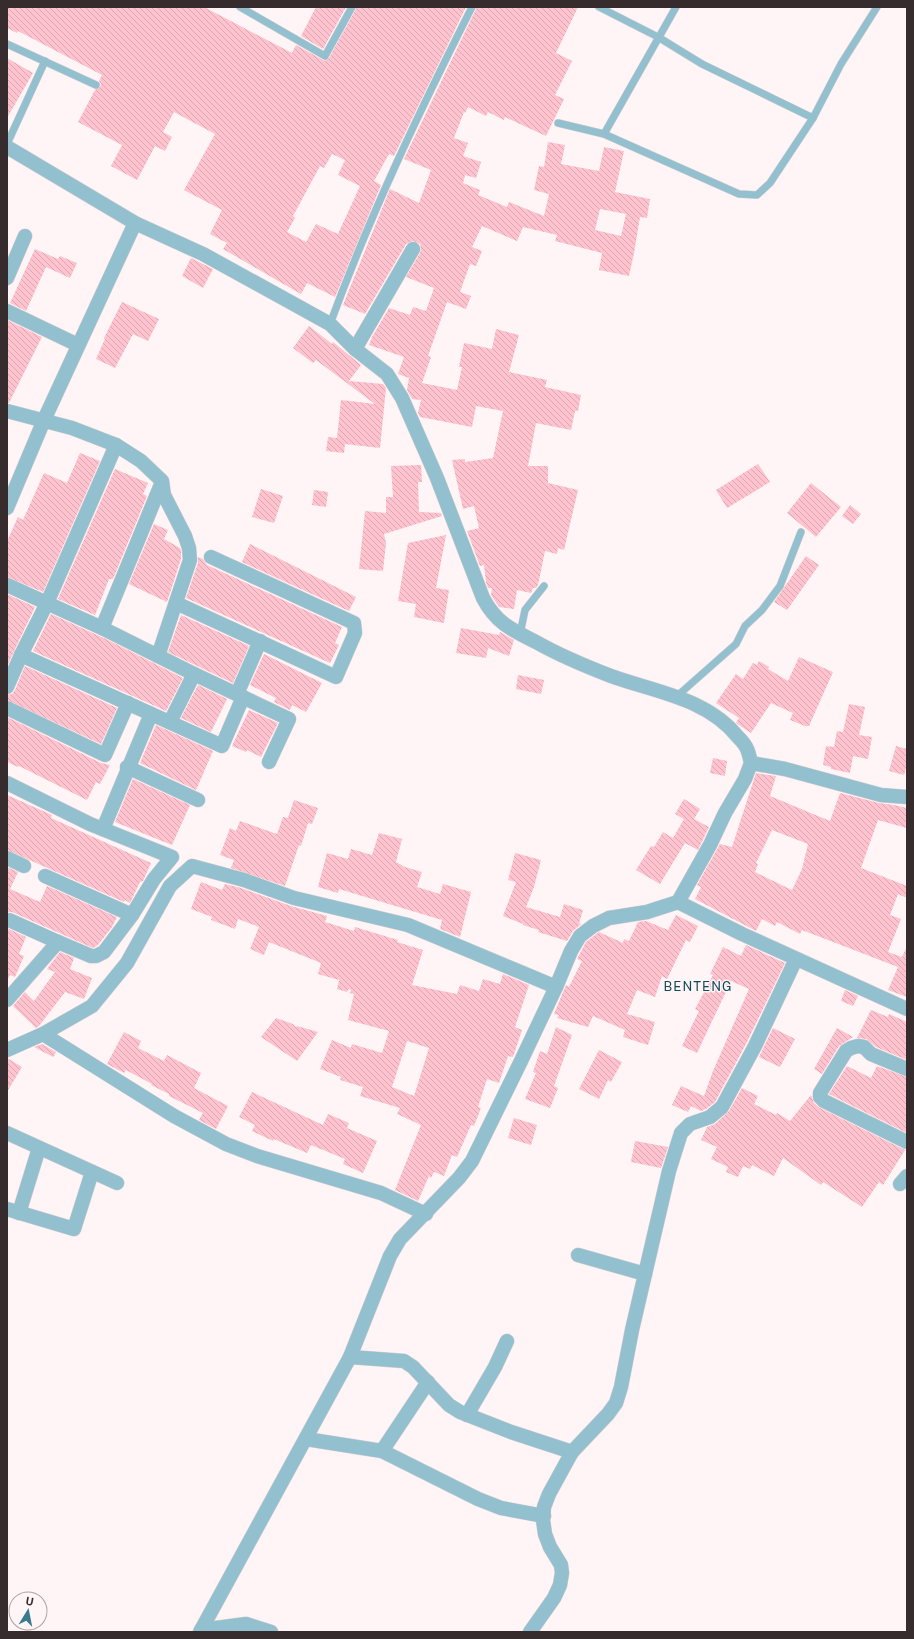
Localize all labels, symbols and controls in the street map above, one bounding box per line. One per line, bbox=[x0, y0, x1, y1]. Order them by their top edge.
district label: BENTENG bbox=[664, 979, 732, 994]
north arrow bbox=[8, 1591, 48, 1631]
text: U bbox=[25, 1595, 35, 1608]

